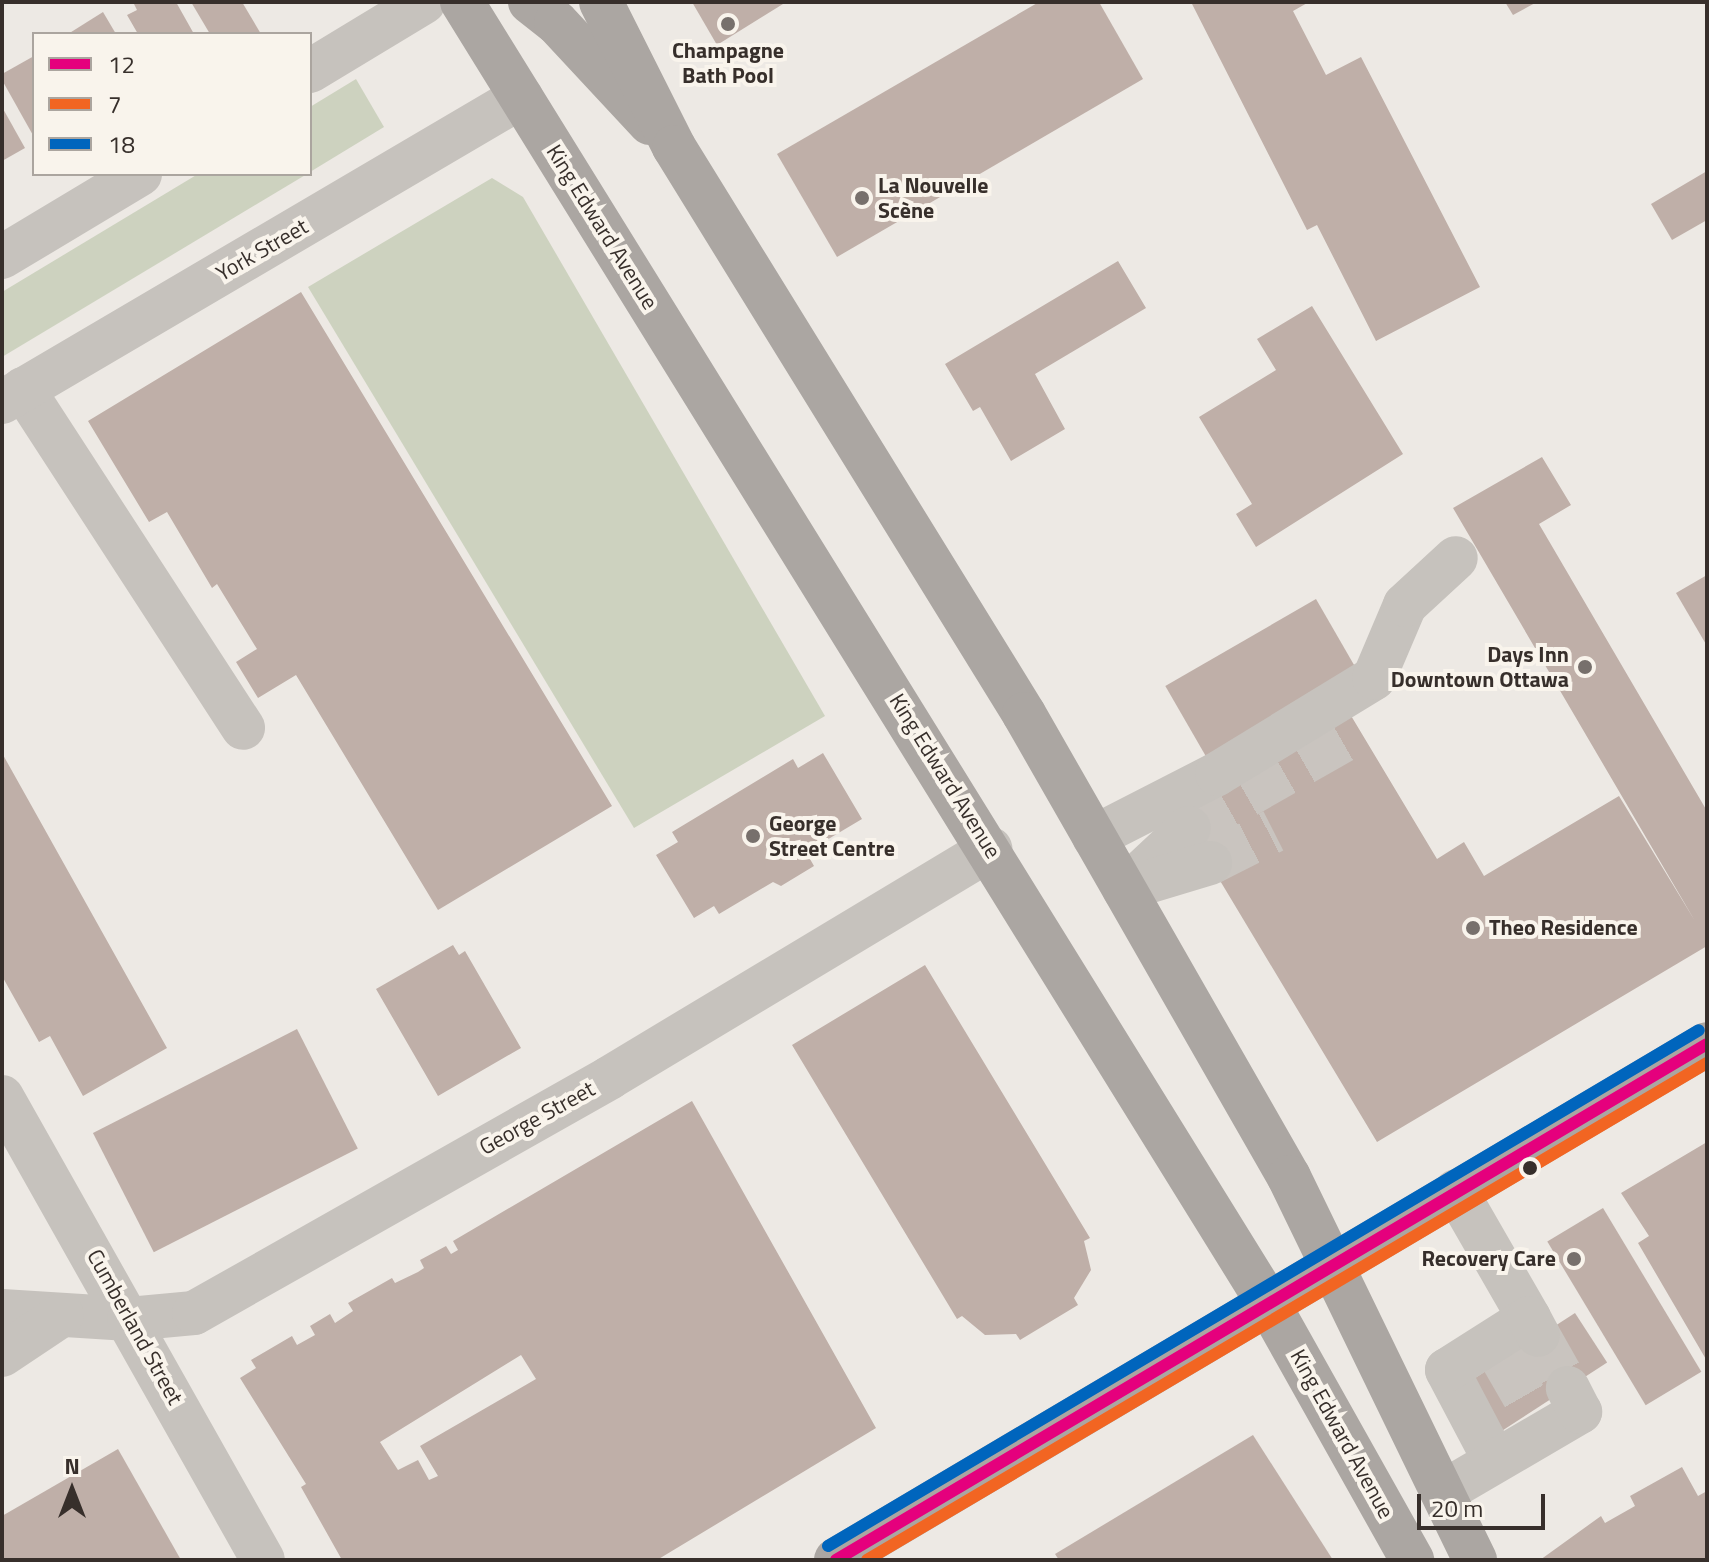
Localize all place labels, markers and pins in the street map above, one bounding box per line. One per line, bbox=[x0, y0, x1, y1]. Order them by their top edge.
marker: Champagne Bath Pool bbox=[719, 15, 737, 33]
place label: Champagne Bath Pool bbox=[672, 37, 784, 88]
place label: La Nouvelle Scène bbox=[878, 172, 989, 224]
marker: La Nouvelle Scène bbox=[853, 189, 871, 207]
place label: Days Inn Downtown Ottawa bbox=[1391, 641, 1569, 692]
marker: Days Inn Downtown Ottawa bbox=[1576, 658, 1594, 676]
place label: George Street Centre bbox=[769, 810, 895, 862]
marker: George Street Centre bbox=[744, 827, 762, 845]
place label: Theo Residence bbox=[1489, 915, 1638, 941]
marker: Theo Residence bbox=[1464, 919, 1482, 937]
unlabelled marker bbox=[1522, 1160, 1538, 1176]
place label: Recovery Care bbox=[1421, 1246, 1556, 1272]
marker: Recovery Care bbox=[1563, 1248, 1585, 1270]

